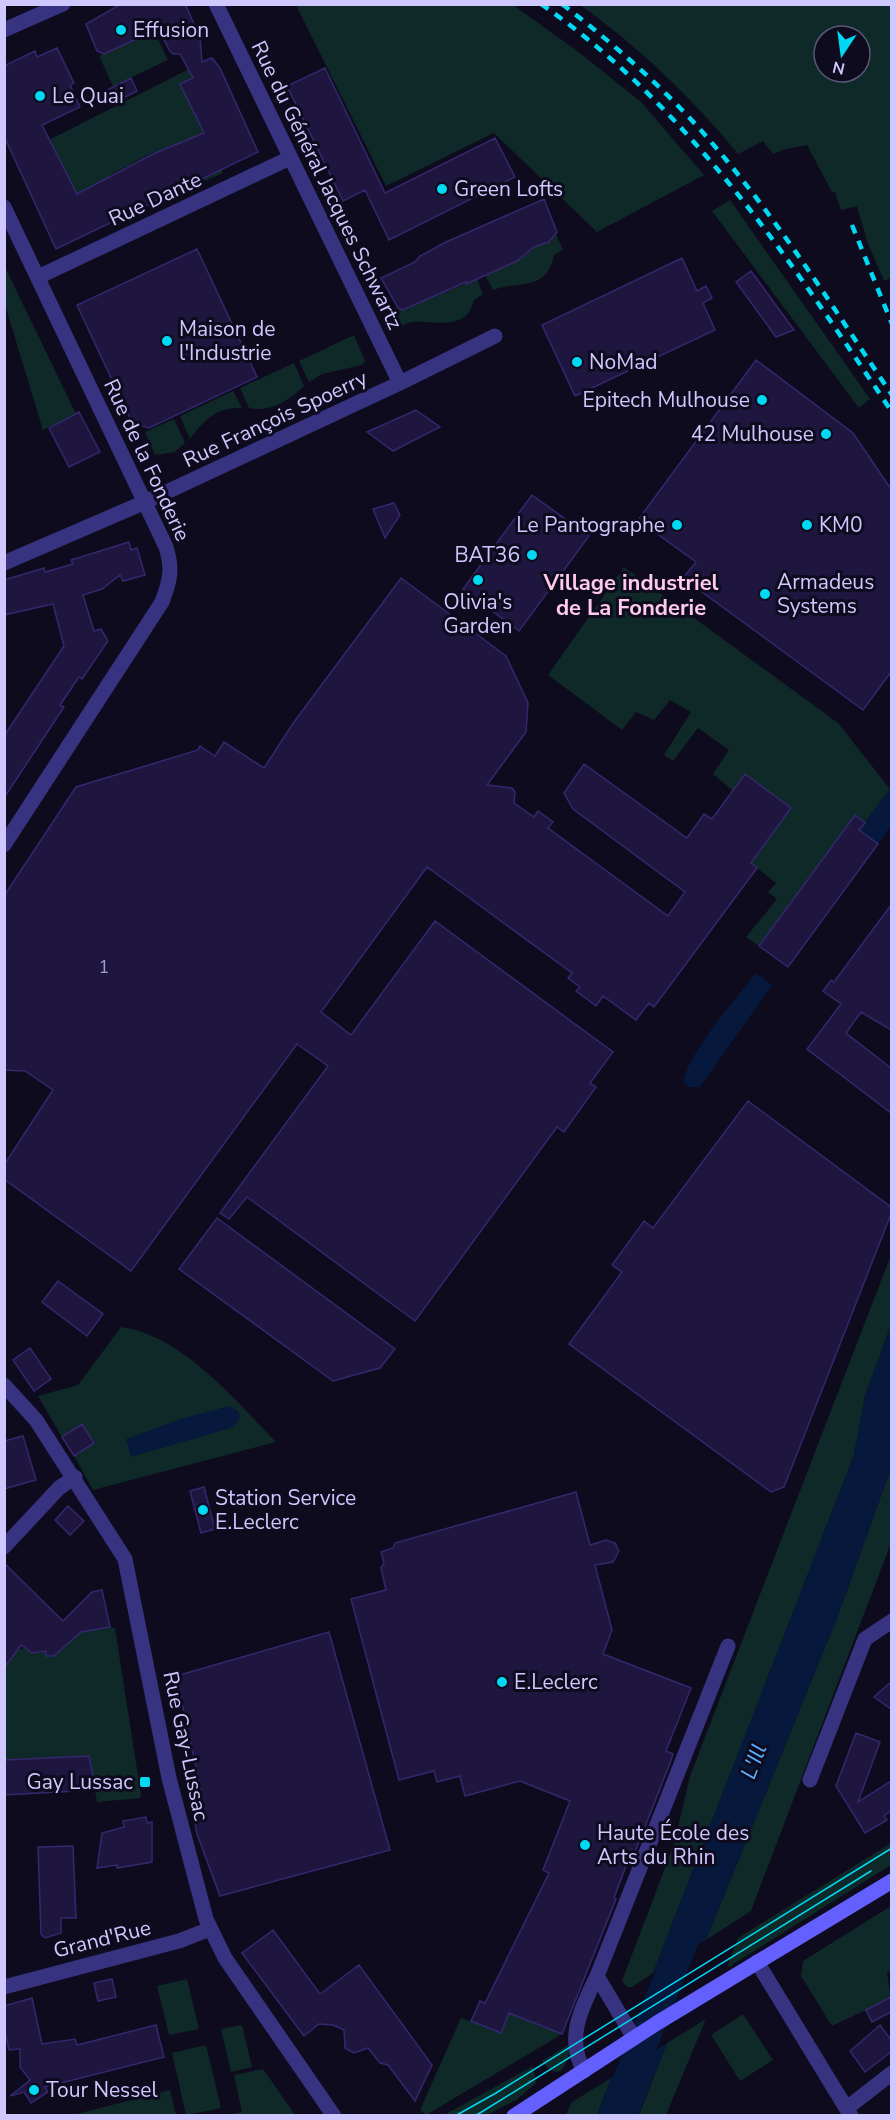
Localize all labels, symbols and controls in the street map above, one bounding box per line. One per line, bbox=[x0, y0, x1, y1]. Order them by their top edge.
place label: Effusion bbox=[133, 16, 209, 44]
marker: Effusion bbox=[114, 23, 128, 37]
north arrow bbox=[812, 24, 872, 84]
street label: Rue du Général Jacques Schwartz bbox=[245, 36, 409, 334]
text: N bbox=[831, 56, 847, 80]
place label: Le Quai bbox=[52, 82, 124, 110]
marker: Le Quai bbox=[33, 89, 47, 103]
street label: Rue Dante bbox=[104, 165, 206, 233]
place label: Green Lofts bbox=[454, 175, 563, 203]
marker: Green Lofts bbox=[435, 182, 449, 196]
place label: Maison de l'Industrie bbox=[179, 315, 275, 367]
marker: Maison de l'Industrie bbox=[160, 334, 174, 348]
place label: NoMad bbox=[589, 348, 658, 376]
marker: NoMad bbox=[570, 355, 584, 369]
street label: Rue François Spoerry bbox=[178, 364, 372, 474]
street label: Rue de la Fonderie bbox=[97, 374, 197, 546]
place label: Epitech Mulhouse bbox=[583, 386, 750, 414]
marker: Epitech Mulhouse bbox=[755, 393, 769, 407]
place label: 42 Mulhouse bbox=[691, 420, 814, 448]
marker: 42 Mulhouse bbox=[819, 427, 833, 441]
place label: Le Pantographe bbox=[516, 511, 665, 539]
place label: KM0 bbox=[819, 511, 863, 539]
marker: Le Pantographe bbox=[670, 518, 684, 532]
marker: KM0 bbox=[800, 518, 814, 532]
place label: BAT36 bbox=[454, 541, 520, 569]
marker: BAT36 bbox=[525, 548, 539, 562]
district label: Village industriel de La Fonderie bbox=[542, 568, 719, 623]
place label: Armadeus Systems bbox=[777, 568, 874, 620]
marker: Olivia's Garden bbox=[471, 573, 485, 587]
marker: Armadeus Systems bbox=[758, 587, 772, 601]
place label: Olivia's Garden bbox=[443, 588, 513, 640]
house number: 1 bbox=[99, 955, 109, 979]
place label: Station Service E.Leclerc bbox=[215, 1484, 356, 1536]
marker: Station Service E.Leclerc bbox=[196, 1503, 210, 1517]
place label: E.Leclerc bbox=[514, 1668, 598, 1696]
street label: Rue Gay-Lussac bbox=[157, 1669, 216, 1824]
marker: E.Leclerc bbox=[495, 1675, 509, 1689]
water label: L'Ill bbox=[734, 1739, 774, 1783]
place label: Gay Lussac bbox=[27, 1768, 133, 1796]
marker: Gay Lussac bbox=[138, 1775, 152, 1789]
place label: Haute École des Arts du Rhin bbox=[597, 1819, 749, 1871]
marker: Haute École des Arts du Rhin bbox=[578, 1838, 592, 1852]
street label: Grand'Rue bbox=[50, 1913, 154, 1965]
place label: Tour Nessel bbox=[46, 2076, 158, 2104]
marker: Tour Nessel bbox=[27, 2083, 41, 2097]

